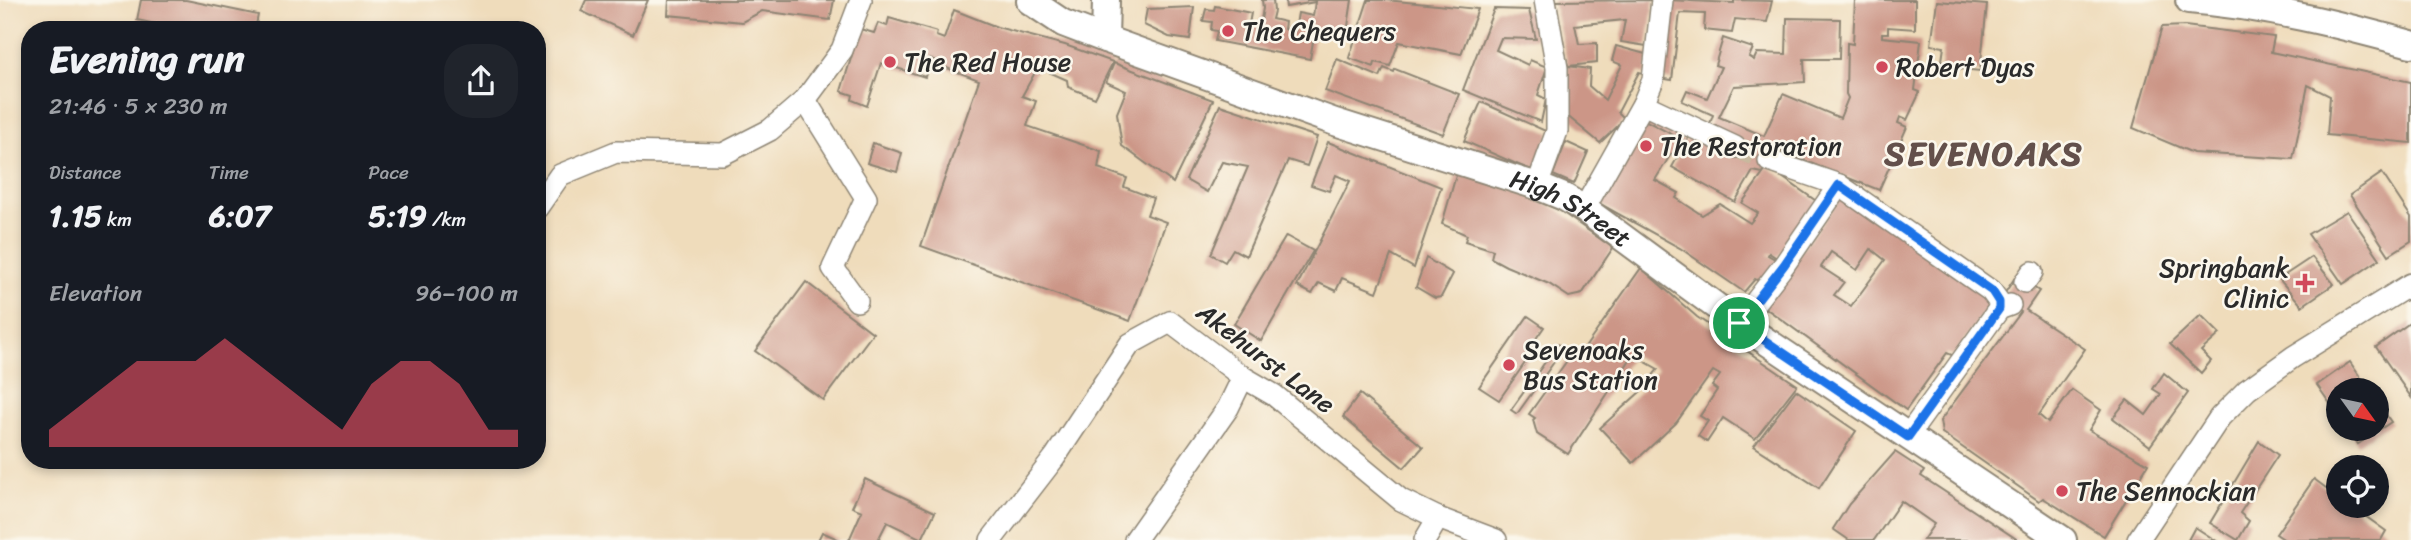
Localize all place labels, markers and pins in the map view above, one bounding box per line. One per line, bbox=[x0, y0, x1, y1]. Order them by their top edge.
place label: The Chequers bbox=[1242, 8, 1396, 54]
marker: The Chequers bbox=[1220, 23, 1236, 39]
place label: The Red House bbox=[904, 39, 1071, 85]
place label: Robert Dyas bbox=[1896, 44, 2035, 90]
marker: The Red House bbox=[882, 54, 898, 70]
marker: Robert Dyas bbox=[1874, 59, 1890, 75]
place label: The Restoration bbox=[1660, 123, 1842, 169]
marker: The Restoration bbox=[1638, 138, 1654, 154]
place label: Springbank Clinic bbox=[2159, 245, 2289, 321]
marker: Springbank Clinic bbox=[2295, 273, 2315, 293]
pin bbox=[1709, 293, 1769, 353]
place label: Sevenoaks Bus Station bbox=[1523, 327, 1658, 403]
marker: Sevenoaks Bus Station bbox=[1501, 357, 1517, 373]
place label: The Sennockian bbox=[2076, 468, 2256, 514]
marker: The Sennockian bbox=[2054, 483, 2070, 499]

